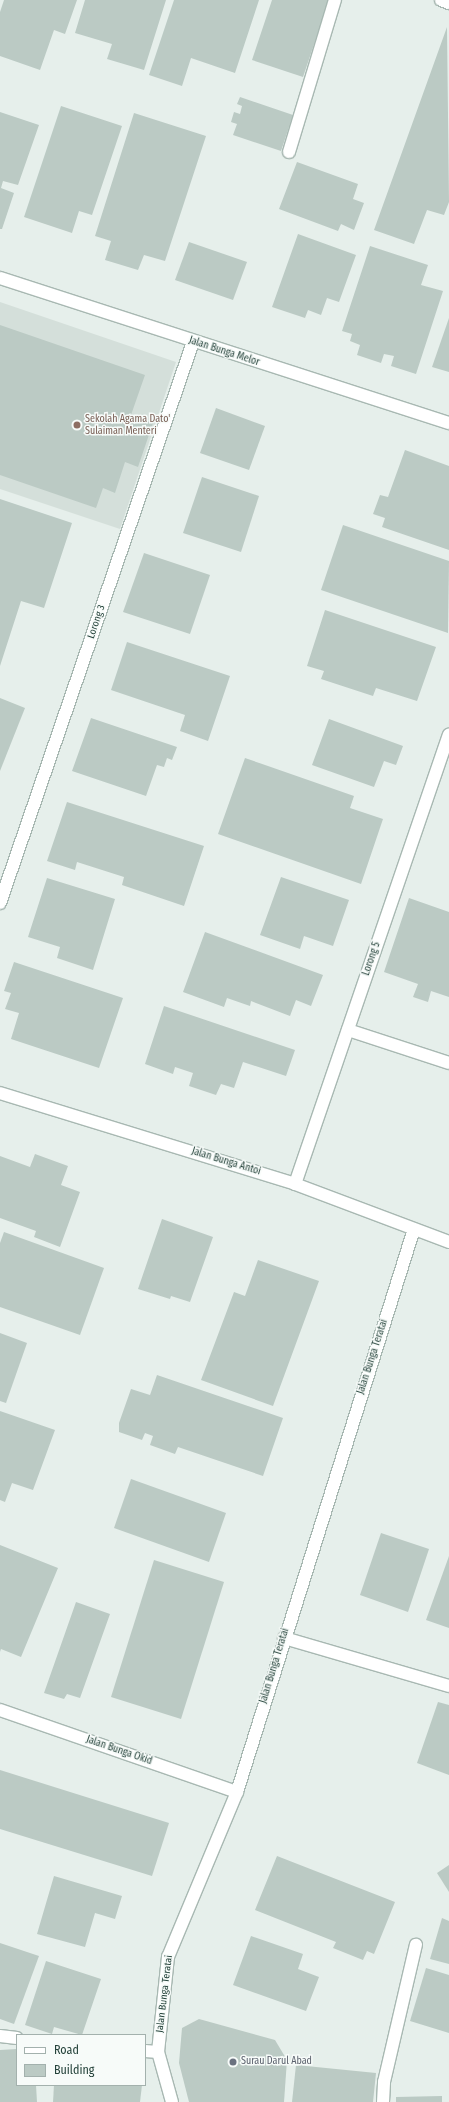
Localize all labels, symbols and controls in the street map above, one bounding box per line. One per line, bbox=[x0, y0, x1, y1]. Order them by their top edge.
street label: Jalan Bunga Melor bbox=[187, 335, 261, 369]
place label: Sekolah Agama Dato' Sulaiman Menteri bbox=[85, 413, 170, 436]
marker: Sekolah Agama Dato' Sulaiman Menteri bbox=[72, 420, 82, 430]
street label: Lorong 3 bbox=[86, 604, 108, 640]
street label: Lorong 5 bbox=[361, 941, 383, 977]
street label: Jalan Bunga Antoi bbox=[190, 1146, 262, 1178]
street label: Jalan Bunga Teratai bbox=[355, 1318, 391, 1396]
street label: Jalan Bunga Teratai bbox=[258, 1627, 292, 1705]
street label: Jalan Bunga Okid bbox=[84, 1734, 154, 1768]
street label: Jalan Bunga Teratai bbox=[154, 1955, 176, 2033]
legend bbox=[16, 2034, 146, 2086]
text: Road bbox=[54, 2043, 79, 2057]
place label: Surau Darul Abad bbox=[241, 2056, 312, 2068]
marker: Surau Darul Abad bbox=[228, 2057, 238, 2067]
text: Building bbox=[54, 2063, 94, 2077]

